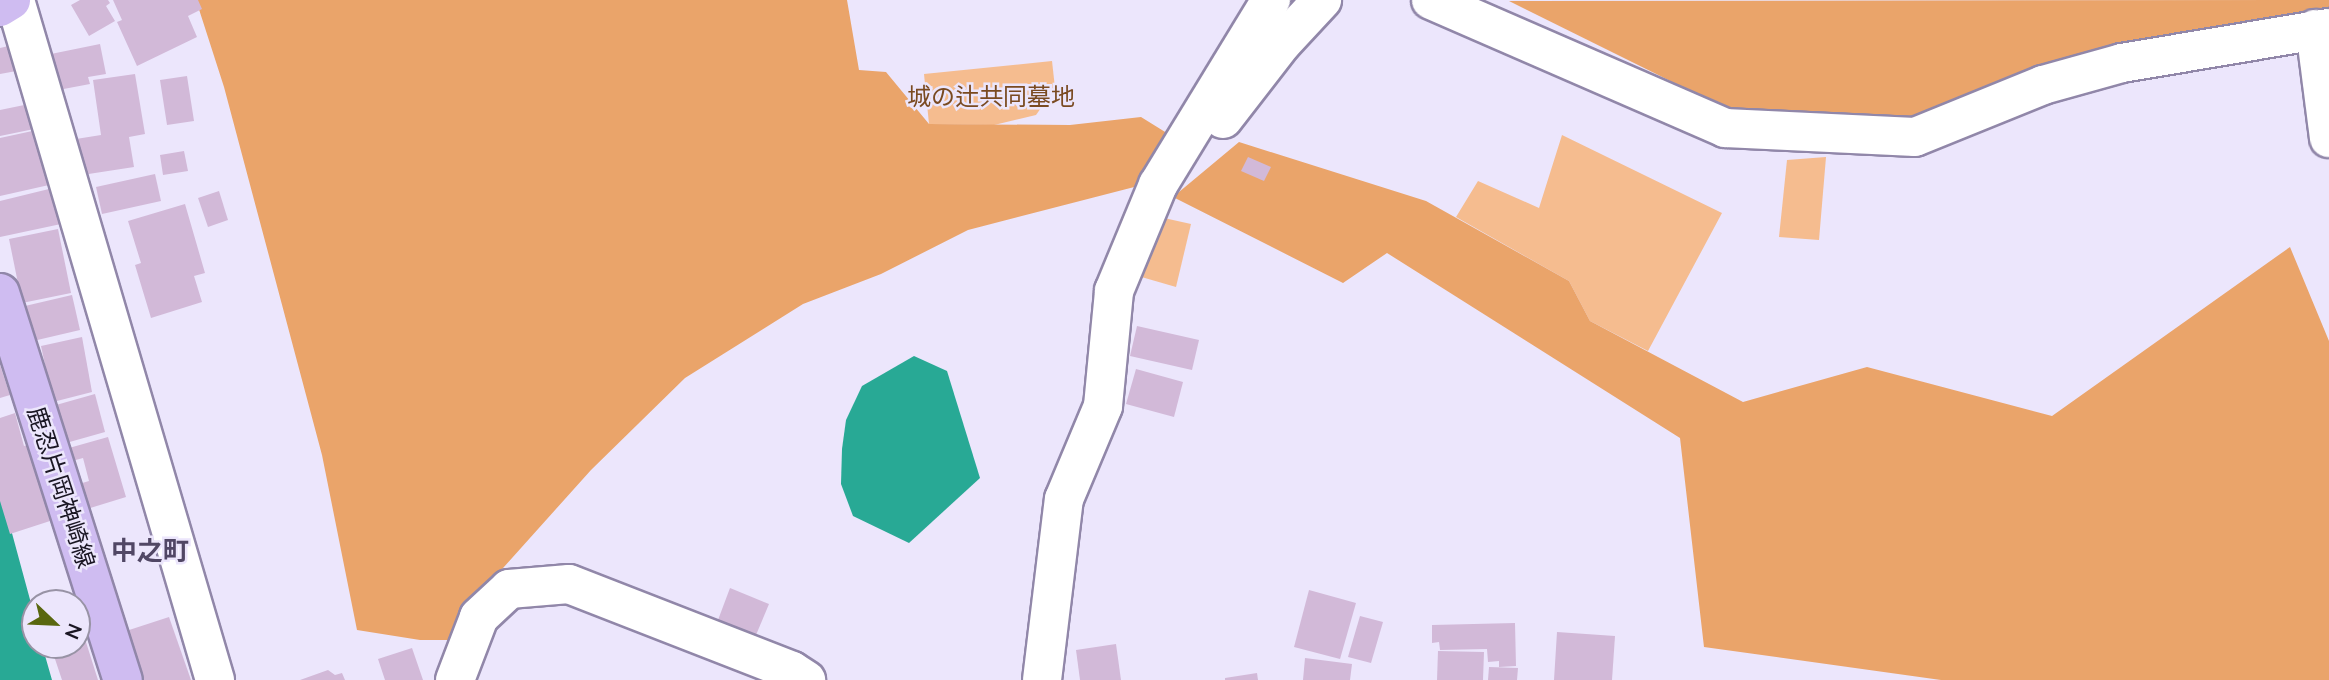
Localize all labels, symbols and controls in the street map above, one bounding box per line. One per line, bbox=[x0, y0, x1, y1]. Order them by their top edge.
park label: 城の辻共同墓地 bbox=[907, 82, 1075, 110]
street label: 鹿忍片岡神崎線 bbox=[22, 403, 102, 571]
district label: 中之町 bbox=[111, 535, 189, 567]
north arrow bbox=[21, 589, 91, 659]
text: N bbox=[61, 620, 87, 643]

